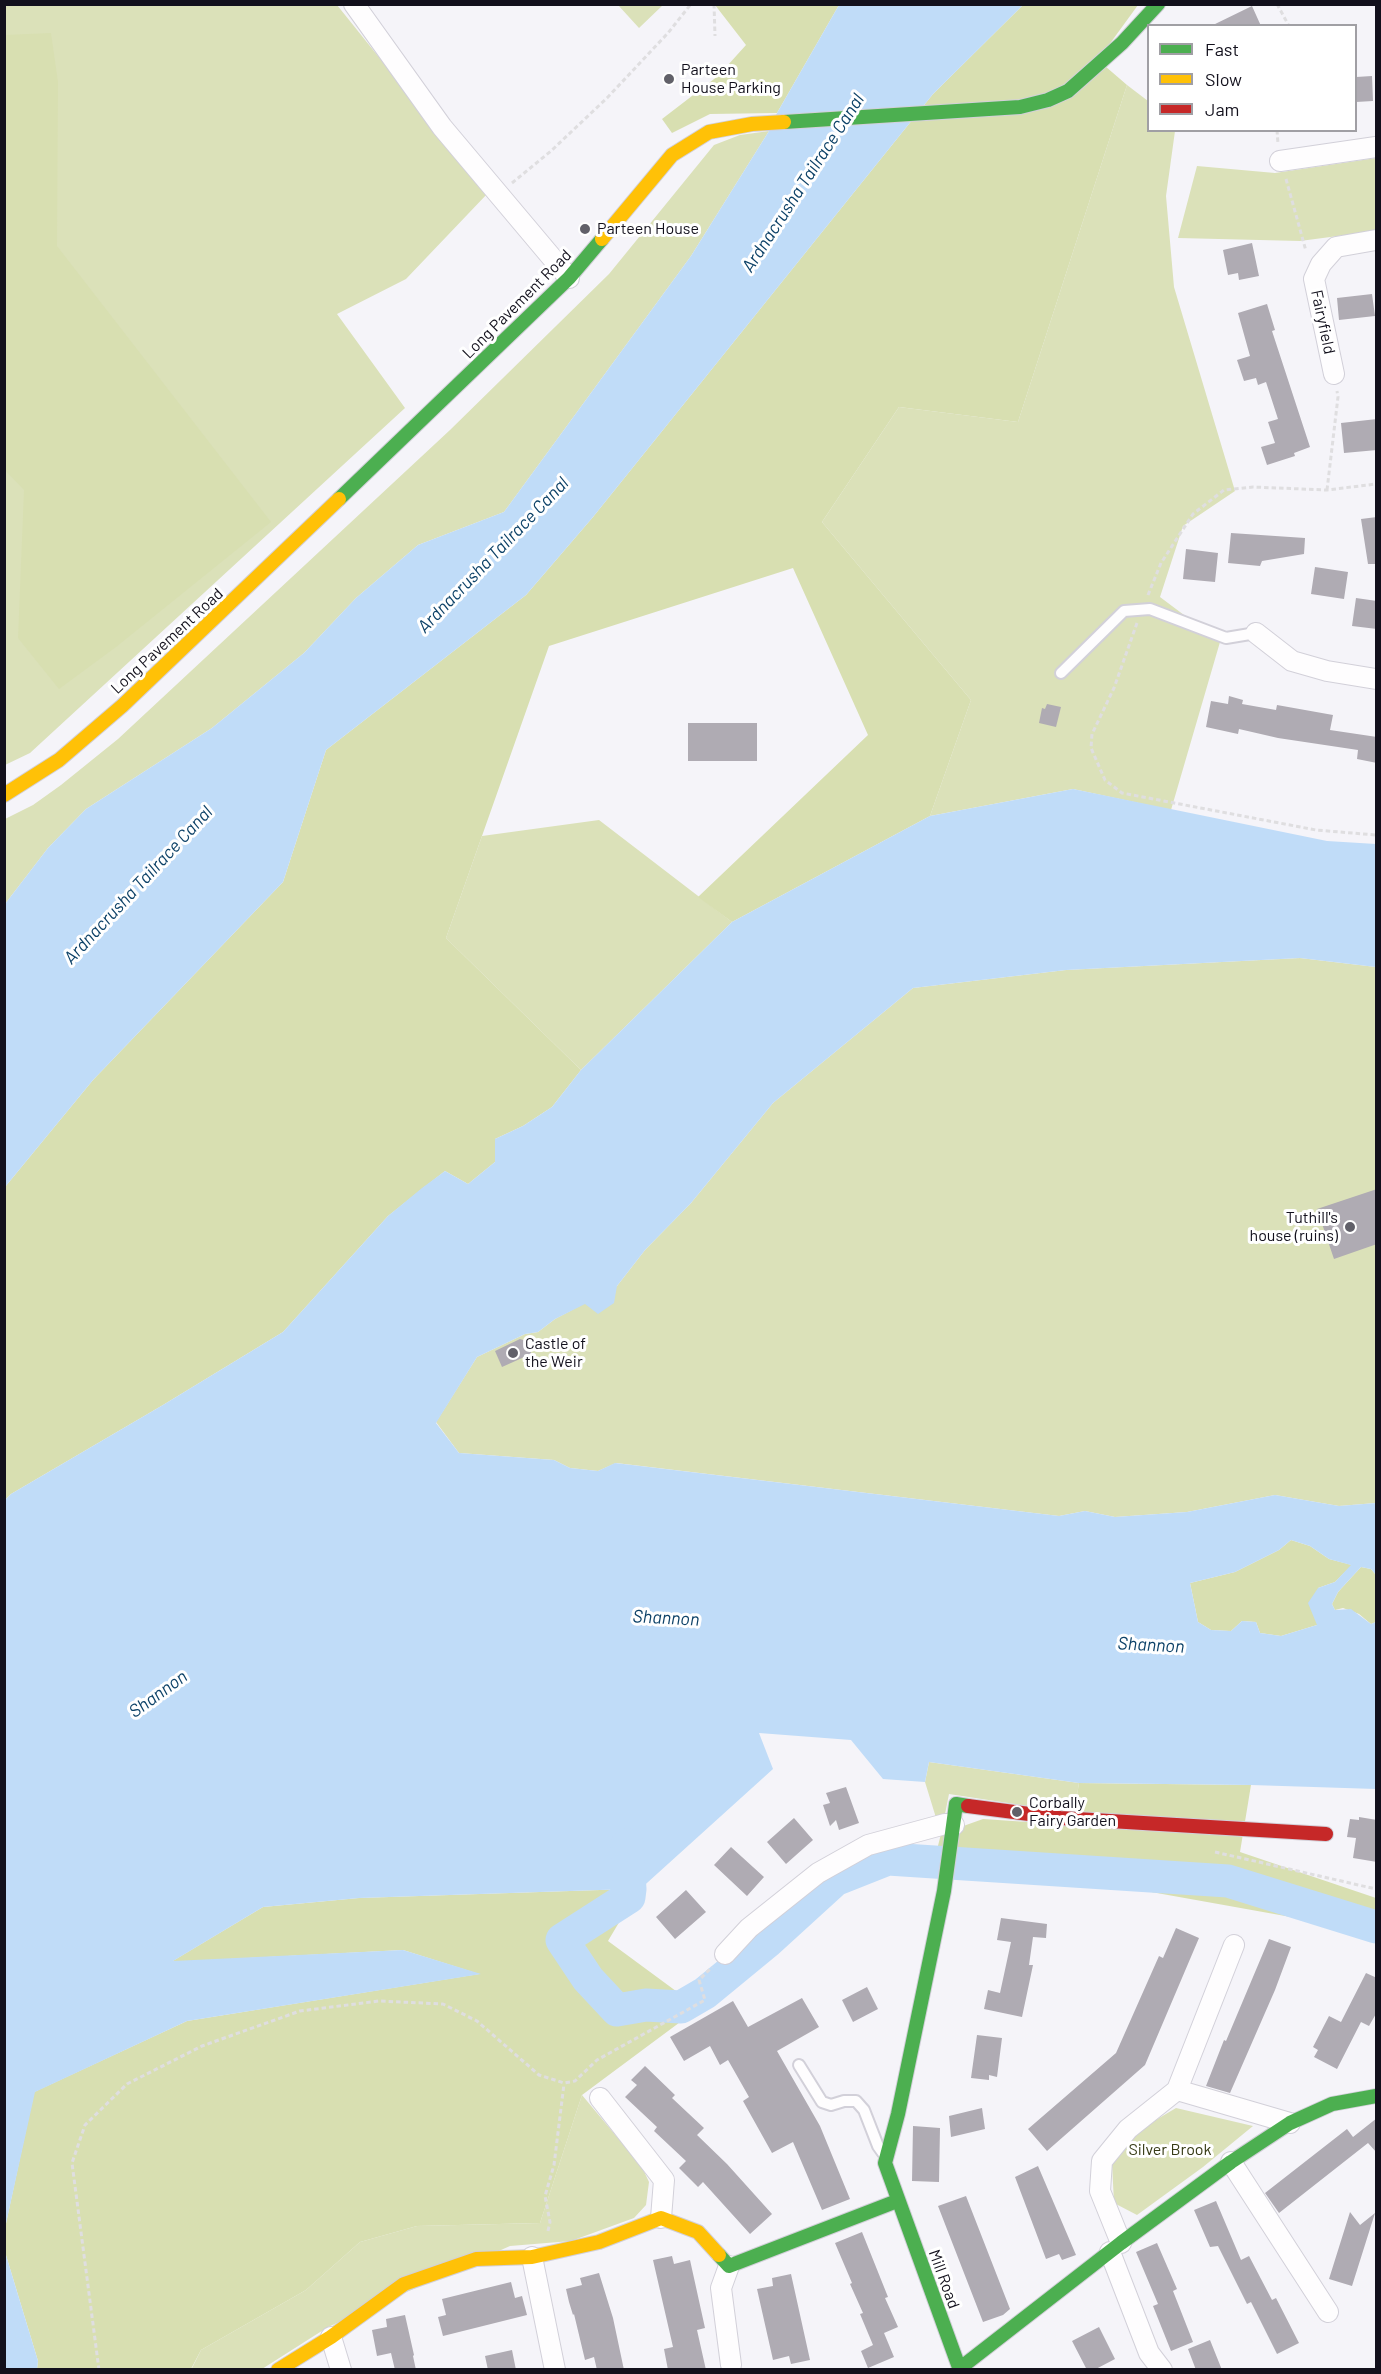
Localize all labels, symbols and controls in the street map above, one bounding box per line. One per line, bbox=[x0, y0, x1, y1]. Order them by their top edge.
legend bbox=[1147, 24, 1357, 132]
text: Fast bbox=[1205, 38, 1239, 60]
place label: Parteen House Parking bbox=[681, 60, 781, 98]
text: Slow bbox=[1205, 68, 1242, 90]
marker: Parteen House Parking bbox=[662, 72, 676, 86]
water label: Ardnacrusha Tailrace Canal bbox=[737, 90, 869, 276]
text: Jam bbox=[1205, 98, 1239, 120]
place label: Parteen House bbox=[597, 219, 699, 239]
marker: Parteen House bbox=[578, 222, 592, 236]
street label: Long Pavement Road bbox=[459, 246, 575, 362]
street label: Fairyfield bbox=[1307, 288, 1339, 356]
water label: Ardnacrusha Tailrace Canal bbox=[413, 473, 573, 637]
street label: Long Pavement Road bbox=[107, 584, 227, 698]
water label: Ardnacrusha Tailrace Canal bbox=[59, 801, 217, 969]
place label: Tuthill's house (ruins) bbox=[1250, 1208, 1338, 1246]
marker: Tuthill's house (ruins) bbox=[1343, 1220, 1357, 1234]
place label: Castle of the Weir bbox=[525, 1334, 586, 1372]
marker: Castle of the Weir bbox=[506, 1346, 520, 1360]
water label: Shannon bbox=[632, 1605, 700, 1631]
water label: Shannon bbox=[1117, 1632, 1185, 1658]
water label: Shannon bbox=[125, 1666, 191, 1722]
place label: Corbally Fairy Garden bbox=[1029, 1793, 1116, 1831]
marker: Corbally Fairy Garden bbox=[1010, 1805, 1024, 1819]
park label: Silver Brook bbox=[1128, 2140, 1212, 2160]
street label: Mill Road bbox=[924, 2247, 964, 2311]

